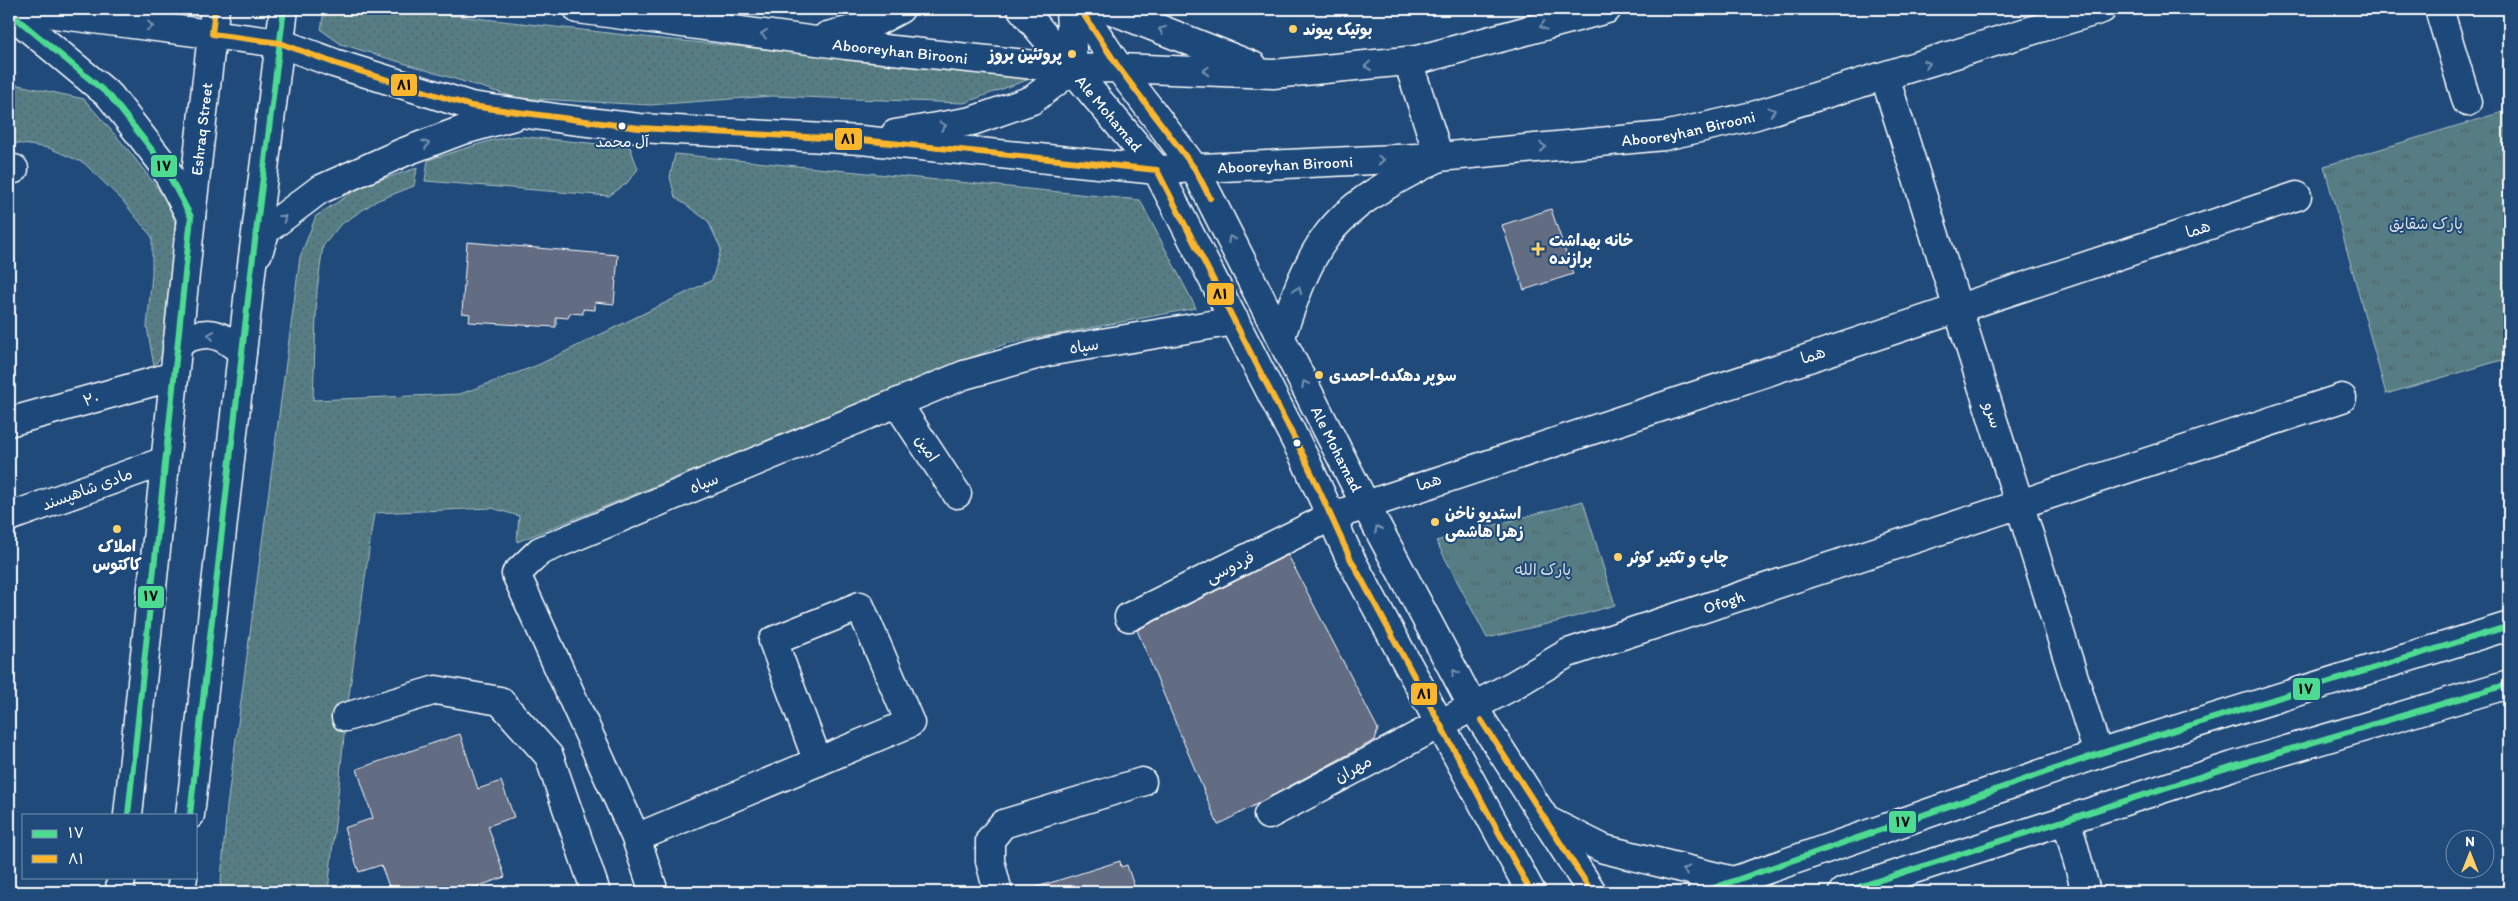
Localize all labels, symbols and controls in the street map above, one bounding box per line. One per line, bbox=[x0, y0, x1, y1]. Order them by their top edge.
one-way arrow bbox=[147, 20, 155, 31]
place label: بوتیک پیوند bbox=[1303, 20, 1372, 40]
one-way arrow bbox=[1539, 20, 1547, 31]
marker: بوتیک پیوند bbox=[1287, 23, 1299, 35]
one-way arrow bbox=[1158, 26, 1167, 36]
one-way arrow bbox=[760, 29, 768, 40]
street label: Abooreyhan Birooni bbox=[832, 34, 969, 67]
place label: پروتئین بروز bbox=[986, 45, 1062, 65]
marker: پروتئین بروز bbox=[1066, 48, 1078, 60]
one-way arrow bbox=[1923, 59, 1931, 69]
one-way arrow bbox=[1364, 60, 1372, 71]
one-way arrow bbox=[1201, 66, 1209, 76]
street label: Ale Mohamad bbox=[1072, 71, 1147, 155]
line badge: ۸۱ bbox=[390, 73, 418, 97]
text: ۸۱ bbox=[397, 77, 411, 94]
street label: Eshraq Street bbox=[186, 81, 216, 176]
street label: Abooreyhan Birooni bbox=[1621, 106, 1757, 149]
one-way arrow bbox=[1767, 106, 1776, 116]
marker: آل محمد bbox=[617, 121, 627, 131]
one-way arrow bbox=[939, 121, 948, 131]
line badge: ۸۱ bbox=[834, 127, 863, 151]
text: ۸۱ bbox=[841, 131, 855, 148]
place label: آل محمد bbox=[595, 133, 650, 151]
one-way arrow bbox=[421, 140, 430, 150]
one-way arrow bbox=[1539, 142, 1547, 153]
street label: Abooreyhan Birooni bbox=[1217, 151, 1353, 177]
line badge: ۱۷ bbox=[150, 154, 178, 178]
one-way arrow bbox=[1377, 155, 1385, 166]
text: ۱۷ bbox=[156, 158, 172, 175]
park label: پارک شقایق bbox=[2389, 214, 2463, 234]
one-way arrow bbox=[277, 215, 286, 223]
street label: هما bbox=[2183, 216, 2213, 242]
place label: خانه بهداشت برازنده bbox=[1549, 231, 1633, 268]
one-way arrow bbox=[1227, 236, 1237, 245]
marker: خانه بهداشت برازنده bbox=[1531, 242, 1545, 256]
line badge: ۸۱ bbox=[1206, 282, 1235, 306]
text: ۸۱ bbox=[1213, 286, 1227, 303]
one-way arrow bbox=[1292, 287, 1302, 295]
one-way arrow bbox=[207, 331, 216, 341]
street label: سپاه bbox=[1068, 334, 1100, 359]
street label: هما bbox=[1798, 342, 1828, 368]
place label: سوپر دهکده-احمدی bbox=[1329, 366, 1457, 386]
marker: سوپر دهکده-احمدی bbox=[1313, 369, 1325, 381]
one-way arrow bbox=[1301, 380, 1311, 389]
street label: ۲۰ bbox=[81, 388, 101, 410]
street label: سرو bbox=[1979, 399, 2006, 431]
street label: Ale Mohamad bbox=[1307, 403, 1367, 495]
street label: امین bbox=[911, 431, 943, 465]
unlabelled marker bbox=[1292, 438, 1302, 448]
street label: مادی شاهپسند bbox=[39, 464, 135, 515]
street label: سپاه bbox=[687, 469, 722, 498]
street label: هما bbox=[1414, 469, 1444, 495]
place label: استدیو ناخن زهرا هاشمی bbox=[1445, 504, 1524, 542]
marker: استدیو ناخن زهرا هاشمی bbox=[1429, 516, 1441, 528]
marker: املاک کاکتوس bbox=[111, 523, 123, 535]
one-way arrow bbox=[1375, 525, 1385, 534]
place label: املاک کاکتوس bbox=[92, 537, 142, 575]
street label: فردوسی bbox=[1203, 547, 1258, 588]
place label: چاپ و تکثیر کوثر bbox=[1626, 548, 1729, 568]
marker: چاپ و تکثیر کوثر bbox=[1612, 551, 1624, 563]
park label: پارک الله bbox=[1515, 560, 1571, 580]
line badge: ۱۷ bbox=[137, 585, 165, 609]
street label: Ofogh bbox=[1701, 586, 1747, 617]
text: ۱۷ bbox=[143, 588, 159, 605]
one-way arrow bbox=[1451, 669, 1461, 678]
line badge: ۱۷ bbox=[2292, 677, 2321, 701]
text: ۱۷ bbox=[2298, 681, 2314, 698]
line badge: ۸۱ bbox=[1410, 682, 1438, 706]
text: ۸۱ bbox=[1417, 686, 1431, 703]
street label: مهران bbox=[1331, 751, 1375, 787]
line badge: ۱۷ bbox=[1888, 810, 1917, 834]
legend bbox=[22, 814, 198, 878]
text: ۱۷ bbox=[1895, 814, 1911, 831]
text: ۱۷ bbox=[68, 824, 84, 842]
north arrow bbox=[2446, 828, 2496, 878]
text: N bbox=[2465, 833, 2475, 850]
text: ۸۱ bbox=[68, 850, 84, 868]
one-way arrow bbox=[1682, 866, 1691, 876]

